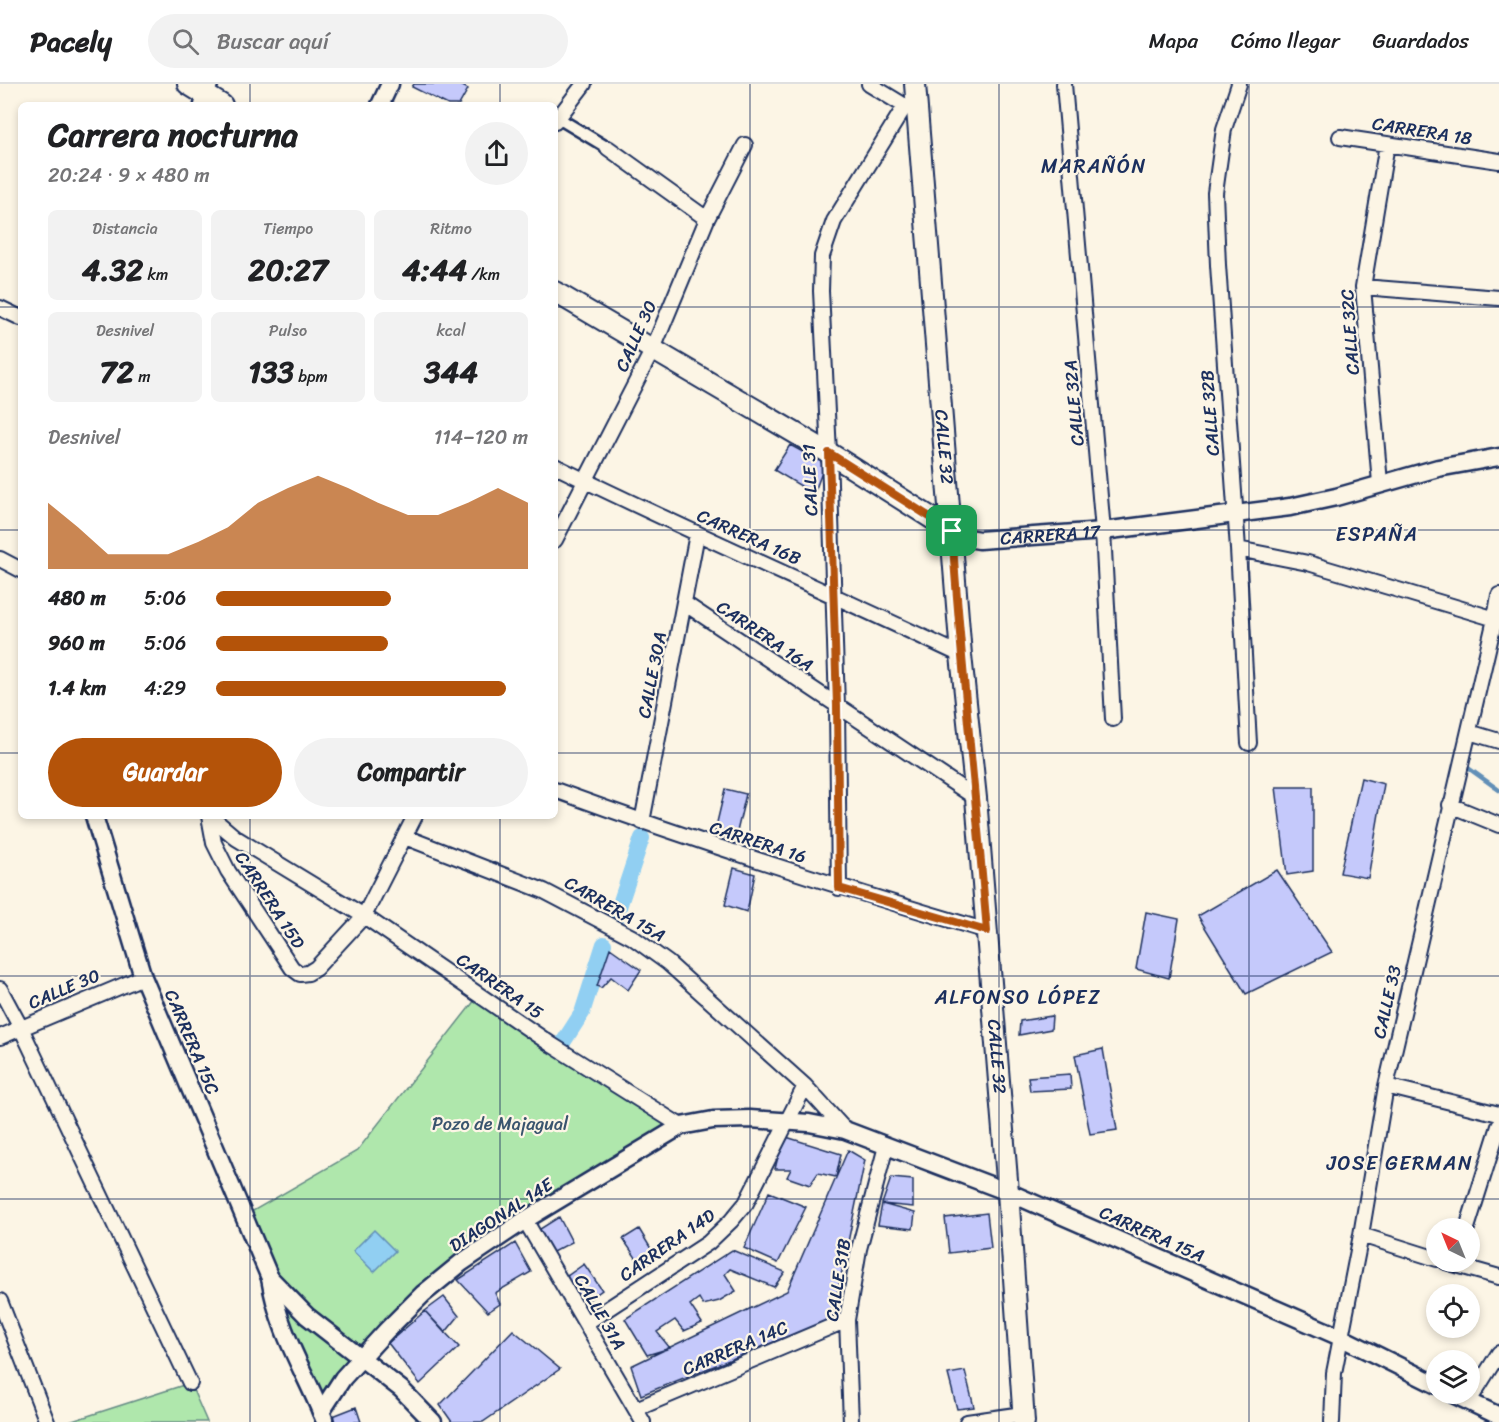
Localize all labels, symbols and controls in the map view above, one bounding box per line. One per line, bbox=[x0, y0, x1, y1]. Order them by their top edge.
search box bbox=[148, 14, 568, 68]
text: Pacely bbox=[30, 17, 112, 66]
text: Buscar aquí bbox=[217, 22, 329, 61]
text: Mapa bbox=[1149, 22, 1198, 60]
text: Cómo llegar bbox=[1231, 22, 1340, 60]
text: Guardados bbox=[1373, 22, 1469, 60]
icon: search bbox=[169, 25, 202, 58]
text: Carrera nocturna bbox=[48, 106, 298, 164]
street label: CARRERA 18 bbox=[1370, 107, 1474, 155]
button: share bbox=[465, 122, 528, 185]
district label: MARAÑÓN bbox=[1041, 149, 1147, 184]
text: 20:24 · 9 × 480 m bbox=[48, 158, 210, 193]
text: Distancia bbox=[92, 214, 158, 243]
text: Tiempo bbox=[263, 214, 313, 243]
text: Ritmo bbox=[430, 214, 472, 243]
text: 4.32 bbox=[82, 243, 143, 297]
text: 20:27 bbox=[248, 243, 328, 297]
text: 4:44 bbox=[402, 243, 467, 297]
text: km bbox=[143, 260, 168, 289]
text: /km bbox=[467, 260, 500, 289]
street label: CALLE 32C bbox=[1331, 287, 1369, 376]
street label: CALLE 30 bbox=[606, 295, 666, 377]
text: Desnivel bbox=[96, 316, 154, 345]
text: Pulso bbox=[269, 316, 307, 345]
text: kcal bbox=[436, 316, 466, 345]
text: 72 bbox=[100, 345, 134, 399]
text: 133 bbox=[248, 345, 294, 399]
text: 344 bbox=[424, 345, 478, 399]
street label: CALLE 32A bbox=[1054, 359, 1094, 447]
text: m bbox=[134, 362, 150, 391]
text: bpm bbox=[294, 362, 328, 391]
street label: CALLE 32B bbox=[1191, 369, 1229, 457]
street label: CALLE 32 bbox=[925, 408, 963, 485]
text: Desnivel bbox=[48, 420, 120, 455]
text: 114–120 m bbox=[434, 420, 528, 455]
street label: CALLE 31 bbox=[793, 443, 827, 517]
street label: CARRERA 16B bbox=[692, 500, 806, 574]
pin bbox=[926, 505, 977, 556]
icon: arrive bbox=[935, 514, 968, 547]
street label: CARRERA 17 bbox=[999, 515, 1103, 554]
district label: ESPAÑA bbox=[1335, 517, 1419, 552]
text: 480 m bbox=[48, 581, 106, 616]
text: 5:06 bbox=[144, 581, 186, 616]
street label: CARRERA 16A bbox=[710, 591, 820, 681]
text: 960 m bbox=[48, 626, 105, 661]
text: 5:06 bbox=[144, 626, 186, 661]
street label: CALLE 30A bbox=[628, 629, 676, 721]
text: 1.4 km bbox=[48, 671, 106, 706]
text: 4:29 bbox=[144, 671, 186, 706]
button: Guardar bbox=[48, 738, 282, 807]
button: Compartir bbox=[294, 738, 528, 807]
street label: CARRERA 16 bbox=[706, 811, 810, 873]
street label: CARRERA 15D bbox=[226, 845, 314, 956]
street label: CARRERA 15A bbox=[558, 867, 672, 951]
street label: CARRERA 15 bbox=[450, 944, 550, 1028]
street label: CALLE 30 bbox=[23, 960, 105, 1018]
street label: CALLE 33 bbox=[1363, 962, 1411, 1042]
district label: ALFONSO LÓPEZ bbox=[934, 980, 1101, 1015]
street label: CARRERA 15C bbox=[155, 984, 229, 1100]
street label: CALLE 32 bbox=[978, 1018, 1016, 1095]
park label: Pozo de Majagual bbox=[432, 1108, 569, 1140]
district label: JOSE GERMAN bbox=[1326, 1146, 1473, 1181]
street label: DIAGONAL 14E bbox=[442, 1169, 560, 1261]
street label: CARRERA 15A bbox=[1094, 1196, 1210, 1272]
street label: CARRERA 14D bbox=[612, 1200, 722, 1290]
north arrow bbox=[1426, 1218, 1480, 1272]
map controls bbox=[1426, 1218, 1480, 1404]
street label: CALLE 31B bbox=[816, 1236, 860, 1324]
street label: CALLE 31A bbox=[565, 1268, 635, 1356]
button: locate bbox=[1426, 1284, 1480, 1338]
street label: CARRERA 14C bbox=[677, 1311, 793, 1385]
button: layers bbox=[1426, 1350, 1480, 1404]

